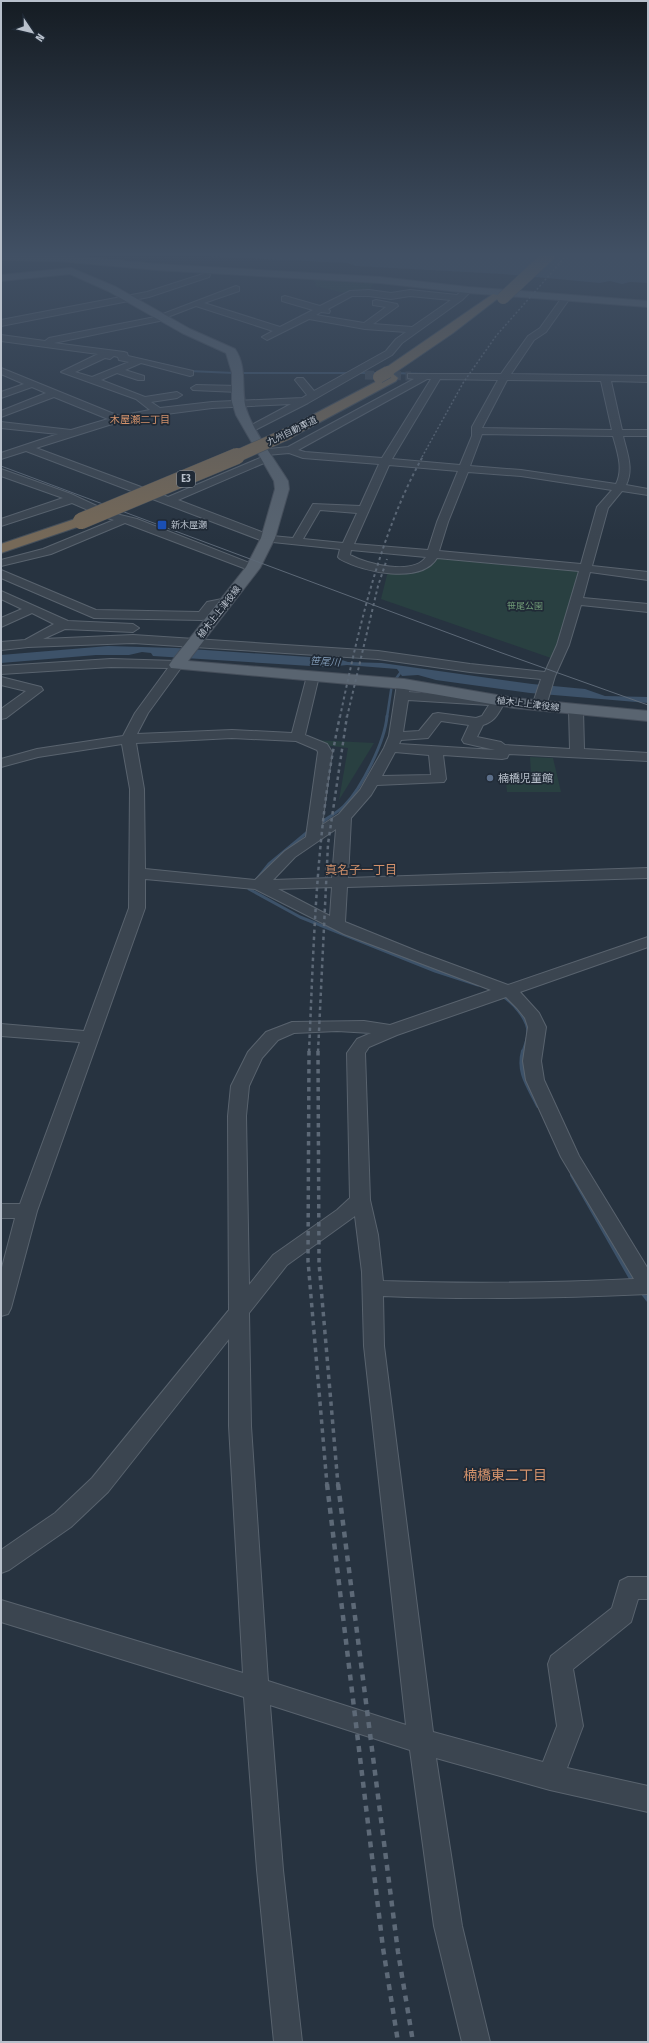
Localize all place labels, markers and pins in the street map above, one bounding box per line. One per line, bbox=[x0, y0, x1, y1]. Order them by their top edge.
marker: 新木屋瀬 bbox=[156, 519, 168, 531]
place label: 新木屋瀬 bbox=[171, 520, 207, 530]
place label: 楠橋児童館 bbox=[498, 772, 553, 785]
marker: 楠橋児童館 bbox=[485, 773, 495, 783]

